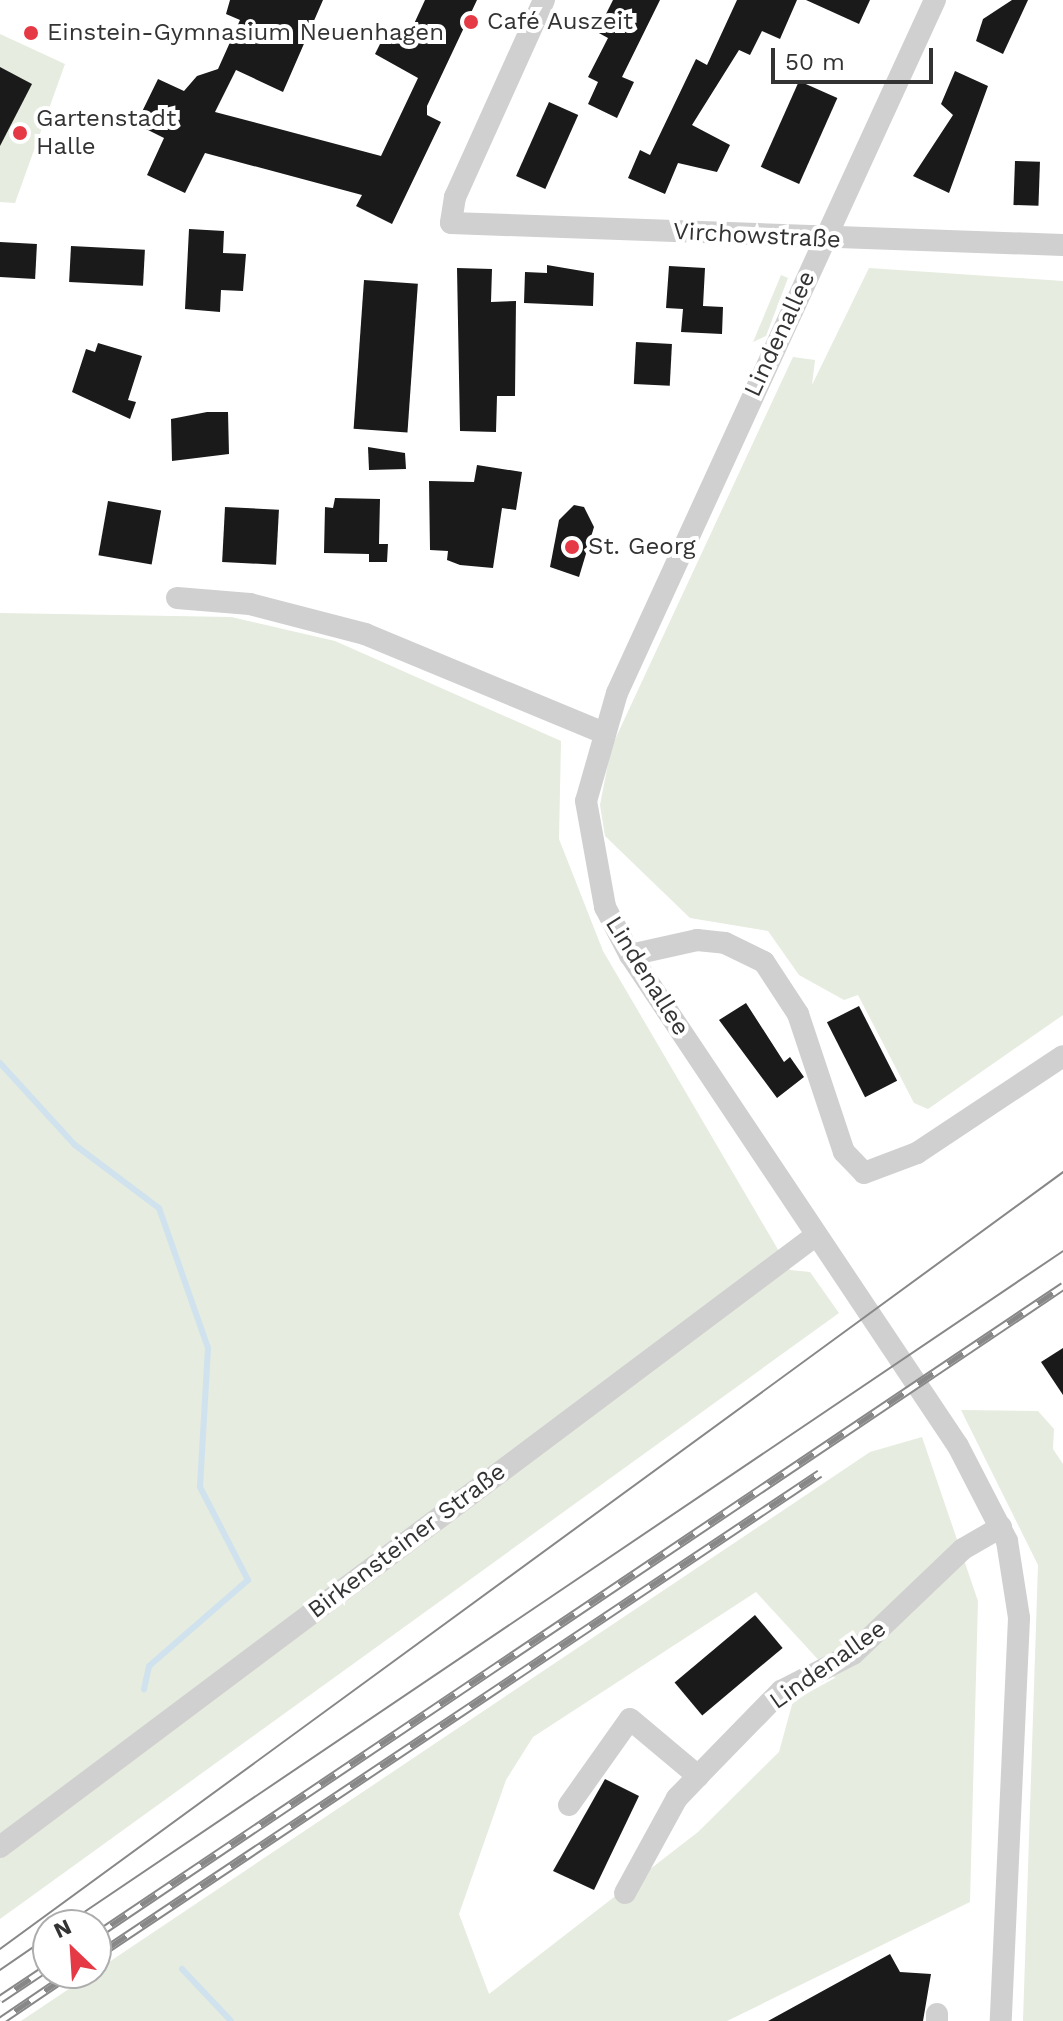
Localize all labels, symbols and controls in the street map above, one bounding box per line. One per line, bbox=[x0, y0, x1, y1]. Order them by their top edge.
place label: Café Auszeit bbox=[487, 8, 634, 36]
marker: Café Auszeit bbox=[462, 13, 480, 31]
place label: Einstein-Gymnasium Neuenhagen bbox=[47, 19, 444, 47]
marker: Einstein-Gymnasium Neuenhagen bbox=[22, 24, 40, 42]
scale bar bbox=[775, 32, 937, 82]
text: 50 m bbox=[785, 48, 845, 76]
place label: Gartenstadt Halle bbox=[36, 105, 176, 161]
marker: Gartenstadt Halle bbox=[11, 124, 29, 142]
street label: Virchowstraße bbox=[672, 217, 842, 255]
street label: Lindenallee bbox=[738, 267, 822, 401]
place label: St. Georg bbox=[588, 533, 696, 561]
marker: St. Georg bbox=[563, 538, 581, 556]
street label: Lindenallee bbox=[599, 911, 695, 1041]
street label: Birkensteiner Straße bbox=[302, 1457, 512, 1625]
street label: Lindenallee bbox=[764, 1614, 892, 1716]
north arrow bbox=[32, 1909, 112, 1989]
text: N bbox=[50, 1914, 75, 1943]

